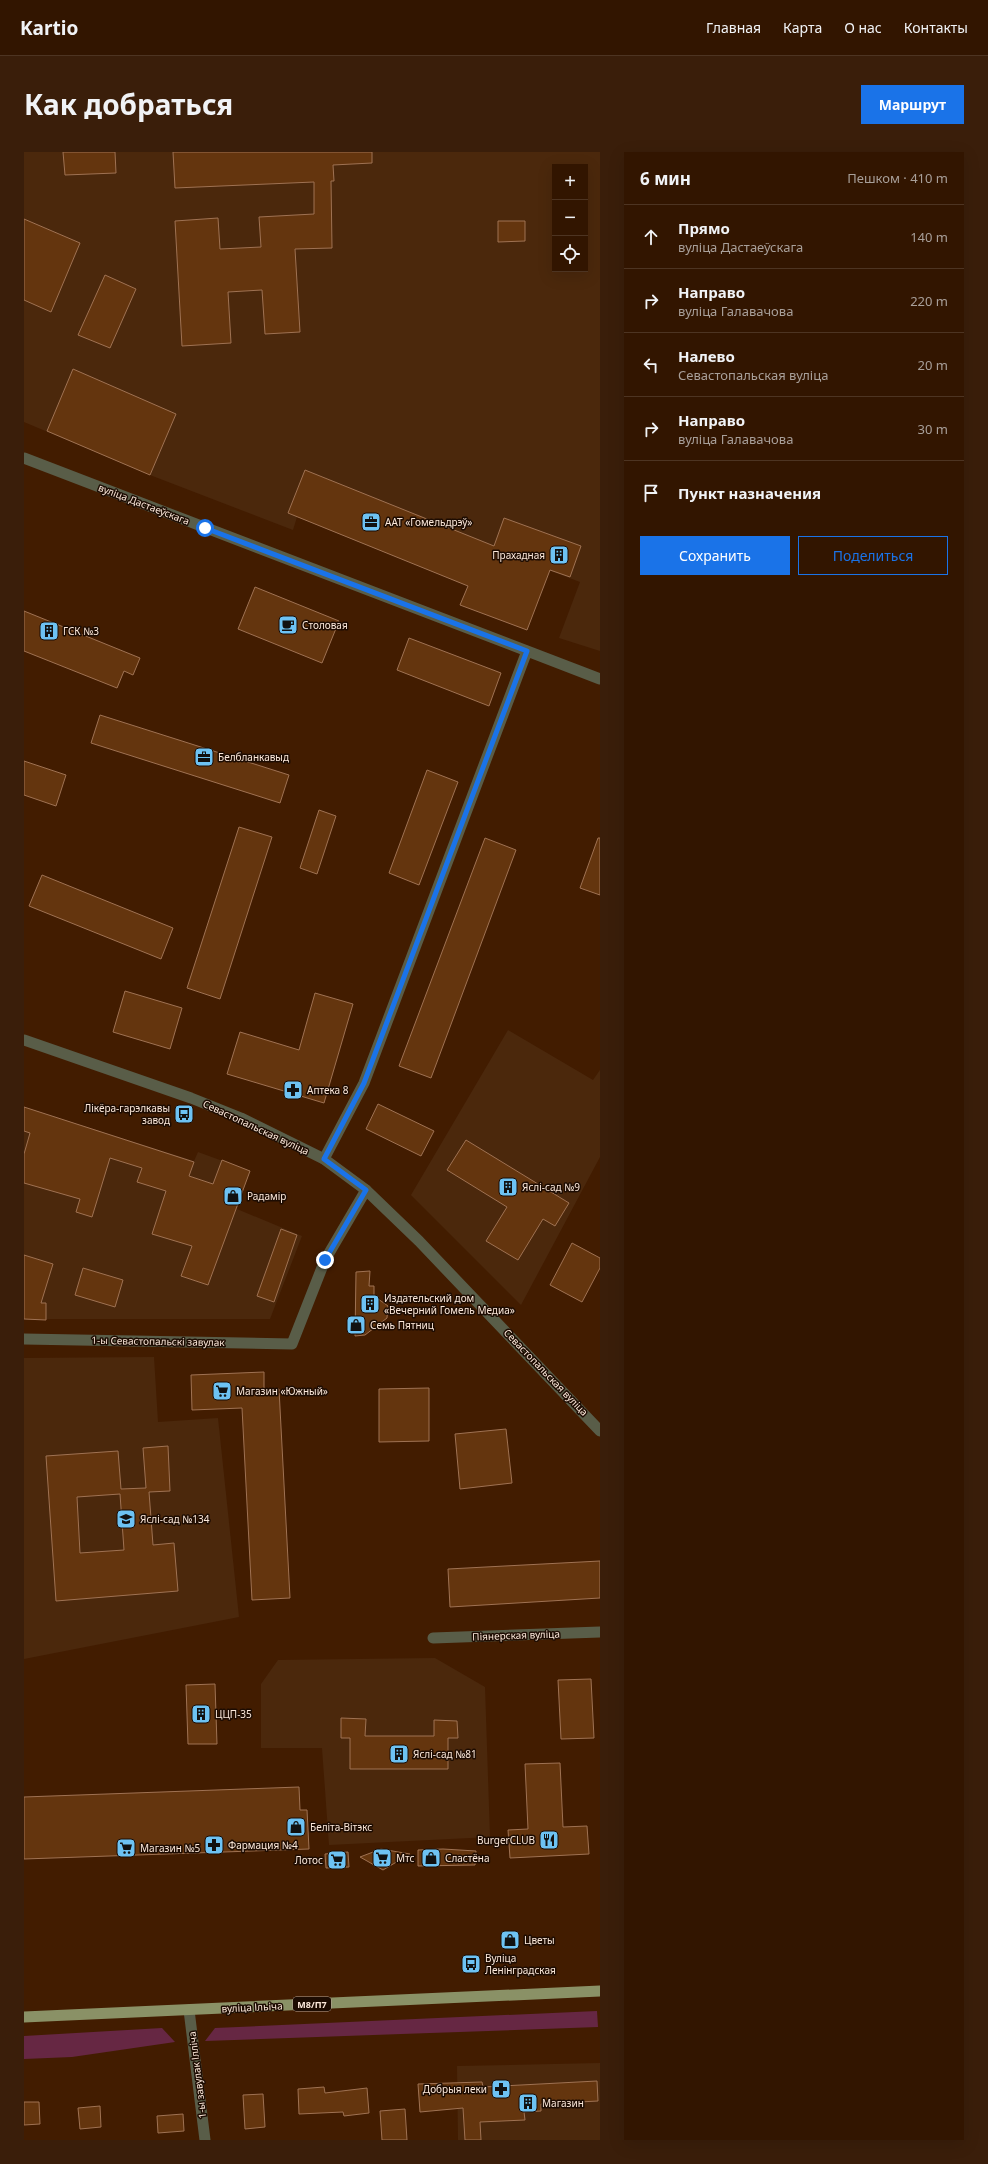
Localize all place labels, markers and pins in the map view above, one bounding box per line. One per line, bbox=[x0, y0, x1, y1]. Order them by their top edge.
office icon: ААТ «Гомельдрэў» bbox=[360, 511, 382, 533]
place label: ААТ «Гомельдрэў» bbox=[385, 515, 472, 529]
building icon: Прахадная bbox=[548, 544, 570, 566]
place label: Прахадная bbox=[492, 548, 545, 562]
cafe icon: Столовая bbox=[277, 614, 299, 636]
place label: Столовая bbox=[302, 618, 348, 632]
building icon: ГСК №3 bbox=[38, 620, 60, 642]
place label: ГСК №3 bbox=[63, 624, 99, 638]
office icon: Белбланкавыд bbox=[193, 746, 215, 768]
place label: Белбланкавыд bbox=[218, 750, 289, 764]
pharmacy icon: Аптека 8 bbox=[282, 1079, 304, 1101]
place label: Аптека 8 bbox=[307, 1083, 349, 1097]
place label: Лікёра-гарэлкавы завод bbox=[84, 1101, 170, 1127]
bus stop icon: Лікёра-гарэлкавы завод bbox=[173, 1103, 195, 1125]
building icon: Яслі-сад №9 bbox=[497, 1176, 519, 1198]
place label: Яслі-сад №9 bbox=[522, 1180, 580, 1194]
shop icon: Радамір bbox=[222, 1185, 244, 1207]
place label: Радамір bbox=[247, 1189, 286, 1203]
place label: Издательский дом «Вечерний Гомель Медиа» bbox=[384, 1291, 515, 1317]
building icon: Издательский дом «Вечерний Гомель Медиа» bbox=[359, 1293, 381, 1315]
shop icon: Семь Пятниц bbox=[345, 1314, 367, 1336]
place label: Семь Пятниц bbox=[370, 1318, 435, 1332]
supermarket icon: Магазин «Южный» bbox=[211, 1380, 233, 1402]
place label: Магазин «Южный» bbox=[236, 1384, 328, 1398]
school or university icon: Яслі-сад №134 bbox=[115, 1508, 137, 1530]
place label: Яслі-сад №134 bbox=[140, 1512, 210, 1526]
building icon: ЦЦП-35 bbox=[190, 1703, 212, 1725]
place label: ЦЦП-35 bbox=[215, 1707, 252, 1721]
building icon: Яслі-сад №81 bbox=[388, 1743, 410, 1765]
place label: Яслі-сад №81 bbox=[413, 1747, 477, 1761]
shop icon: Беліта-Вітэкс bbox=[285, 1816, 307, 1838]
place label: Беліта-Вітэкс bbox=[310, 1820, 372, 1834]
restaurant icon: BurgerCLUB bbox=[538, 1829, 560, 1851]
place label: BurgerCLUB bbox=[477, 1833, 535, 1847]
pharmacy icon: Фармация №4 bbox=[203, 1834, 225, 1856]
supermarket icon: Магазин №5 bbox=[115, 1837, 137, 1859]
place label: Фармация №4 bbox=[228, 1838, 298, 1852]
place label: Магазин №5 bbox=[140, 1841, 201, 1855]
supermarket icon: Мтс bbox=[371, 1847, 393, 1869]
shop icon: Сластёна bbox=[420, 1847, 442, 1869]
supermarket icon: Лотос bbox=[326, 1849, 348, 1871]
place label: Мтс bbox=[396, 1851, 415, 1865]
place label: Сластёна bbox=[445, 1851, 490, 1865]
place label: Лотос bbox=[295, 1853, 323, 1867]
shop icon: Цветы bbox=[499, 1929, 521, 1951]
place label: Цветы bbox=[524, 1933, 555, 1947]
place label: Вуліца Ленінградская bbox=[485, 1951, 556, 1977]
bus stop icon: Вуліца Ленінградская bbox=[460, 1953, 482, 1975]
pharmacy icon: Добрыя леки bbox=[490, 2078, 512, 2100]
place label: Добрыя леки bbox=[423, 2082, 487, 2096]
building icon: Магазин bbox=[517, 2092, 539, 2114]
place label: Магазин bbox=[542, 2096, 584, 2110]

